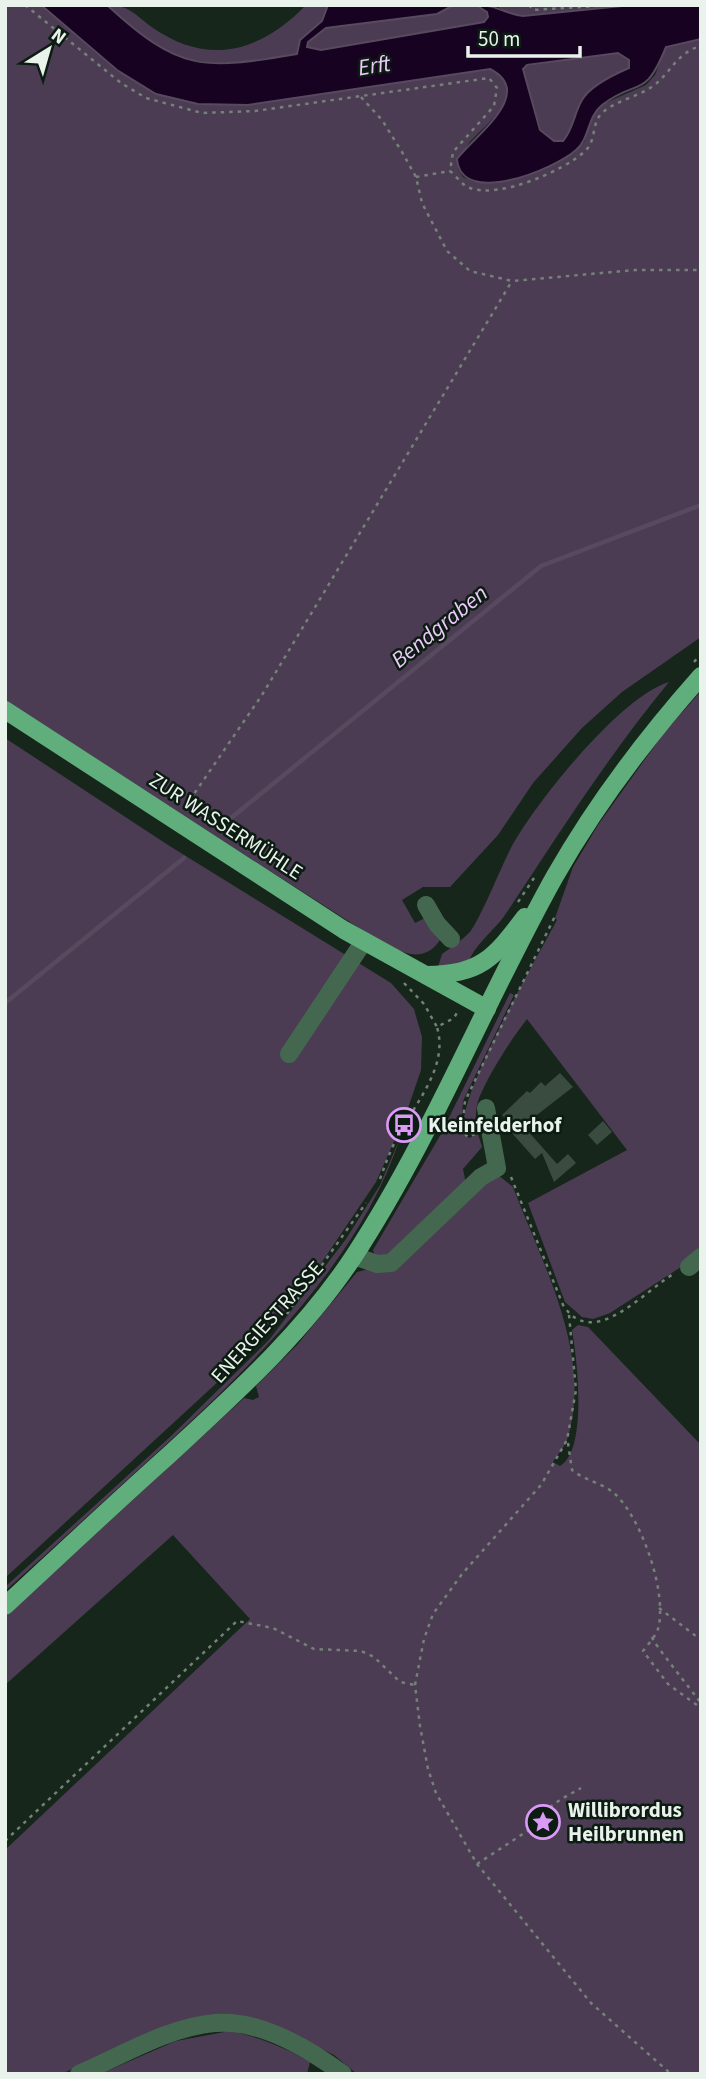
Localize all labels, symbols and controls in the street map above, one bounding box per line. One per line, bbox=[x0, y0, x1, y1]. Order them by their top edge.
north arrow bbox=[14, 14, 84, 84]
scale bar bbox=[468, 14, 580, 58]
text: N bbox=[45, 22, 72, 51]
text: 50 m bbox=[478, 24, 520, 54]
water label: Erft bbox=[356, 46, 394, 84]
water label: Bendgraben bbox=[384, 577, 495, 676]
street label: ZUR WASSERMÜHLE bbox=[143, 765, 309, 887]
bus stop icon: Kleinfelderhof bbox=[385, 1106, 423, 1144]
place label: Kleinfelderhof bbox=[428, 1110, 562, 1140]
street label: ENERGIESTRASSE bbox=[204, 1254, 330, 1390]
place label: Willibrordus Heilbrunnen bbox=[568, 1795, 684, 1849]
place icon: Willibrordus Heilbrunnen bbox=[524, 1803, 562, 1841]

